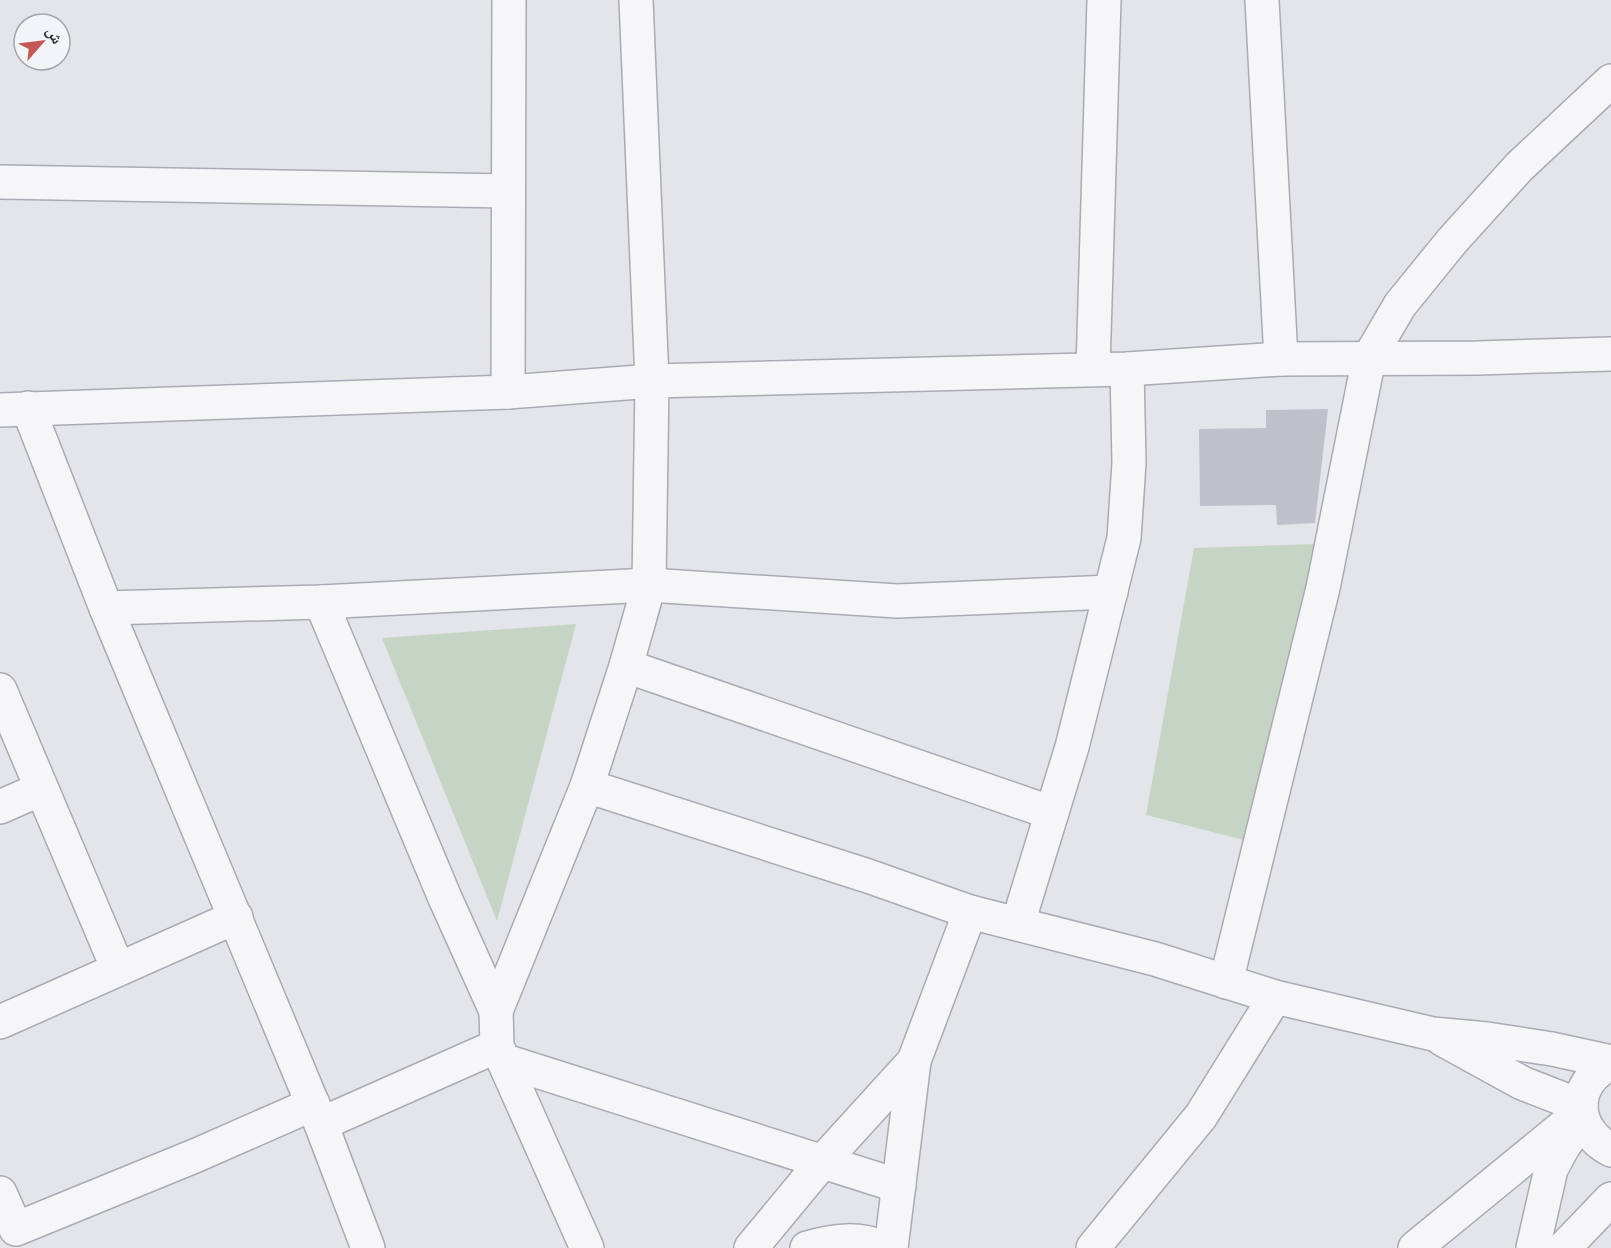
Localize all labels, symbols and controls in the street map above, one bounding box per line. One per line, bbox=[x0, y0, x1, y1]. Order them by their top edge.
north arrow bbox=[12, 12, 72, 72]
text: ش bbox=[41, 22, 69, 48]

